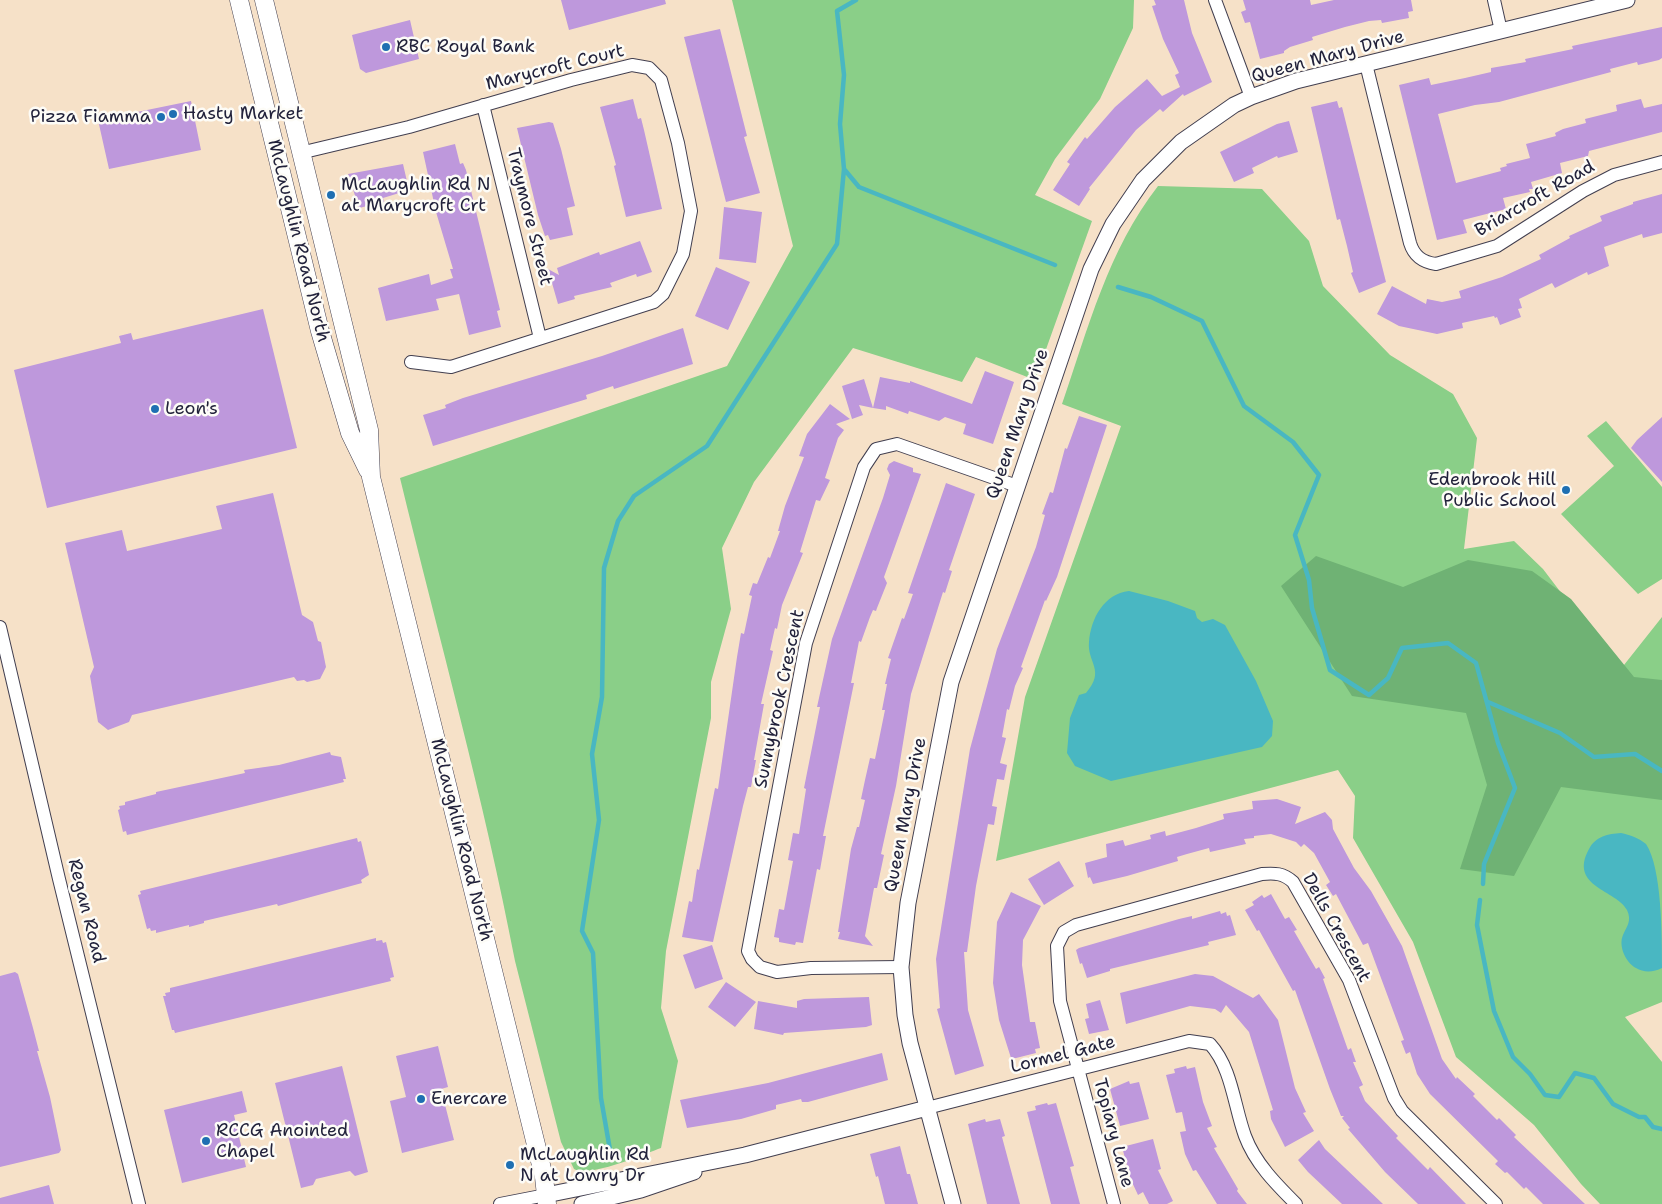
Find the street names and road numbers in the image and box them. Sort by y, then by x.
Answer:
street label: Queen Mary Drive [1249,26,1407,88]
street label: Marycroft Court [484,40,626,96]
street label: McLaughlin Road North [262,137,334,345]
street label: Traymore Street [501,146,557,288]
street label: Briarcroft Road [1471,156,1599,242]
street label: Queen Mary Drive [982,346,1054,502]
street label: Sunnybrook Crescent [750,608,810,790]
street label: McLaughlin Road North [425,736,497,944]
street label: Queen Mary Drive [880,736,932,894]
street label: Regan Road [63,857,109,965]
street label: Dells Crescent [1297,870,1375,986]
street label: Lormel Gate [1008,1032,1118,1078]
street label: Topiary Lane [1088,1076,1138,1190]

